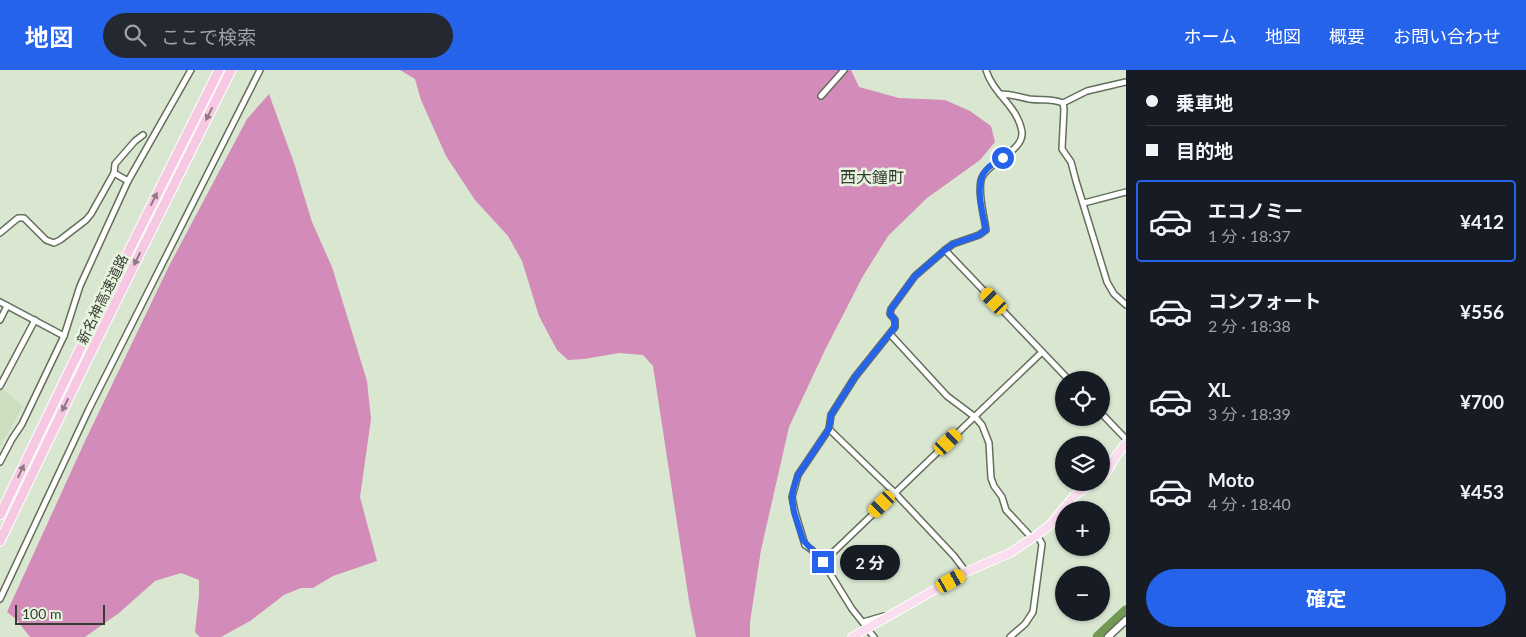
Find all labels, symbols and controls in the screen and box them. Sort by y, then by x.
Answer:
search box [103,13,453,58]
icon: search [121,21,149,49]
text: 地図 [25,22,73,51]
text: ここで検索 [161,25,256,48]
text: ホーム [1184,25,1237,47]
text: 地図 [1265,25,1301,47]
text: 概要 [1329,25,1365,47]
text: お問い合わせ [1393,25,1501,47]
text: 乗車地 [1176,91,1233,114]
one-way arrow [205,106,213,121]
text: 目的地 [1176,139,1233,162]
route start [992,147,1014,169]
district label: 西大鐘町 [840,167,904,186]
one-way arrow [150,192,158,206]
icon: car [1148,199,1193,244]
text: エコノミー [1208,199,1303,222]
text: ¥412 [1460,210,1504,233]
text: 1 分 · 18:37 [1208,226,1291,245]
street label: 新名神高速道路 [73,251,131,347]
one-way arrow [133,252,141,266]
car [978,285,1009,317]
icon: car [1148,289,1193,334]
text: コンフォート [1208,289,1321,312]
text: ¥556 [1460,300,1504,323]
text: 2 分 · 18:38 [1208,316,1291,335]
map controls [1055,371,1110,621]
button: locate [1055,371,1110,426]
text: XL [1208,378,1231,401]
icon: car [1148,379,1193,424]
text: ¥700 [1460,390,1504,413]
one-way arrow [61,398,69,412]
text: 3 分 · 18:39 [1208,404,1291,423]
car [931,426,964,458]
button: layers [1055,436,1110,491]
one-way arrow [17,464,25,478]
text: Moto [1208,468,1254,491]
icon: car [1148,469,1193,514]
text: ¥453 [1460,480,1504,503]
car [866,488,897,520]
text: 4 分 · 18:40 [1208,494,1291,513]
button: + [1055,501,1110,556]
callout: 2 分 [840,544,900,580]
route end [812,551,834,573]
text: 2 分 [855,553,885,572]
button: − [1055,566,1110,621]
car [934,567,967,595]
button: 確定 [1146,569,1506,627]
scale bar [15,602,105,625]
text: 100 m [22,605,61,622]

